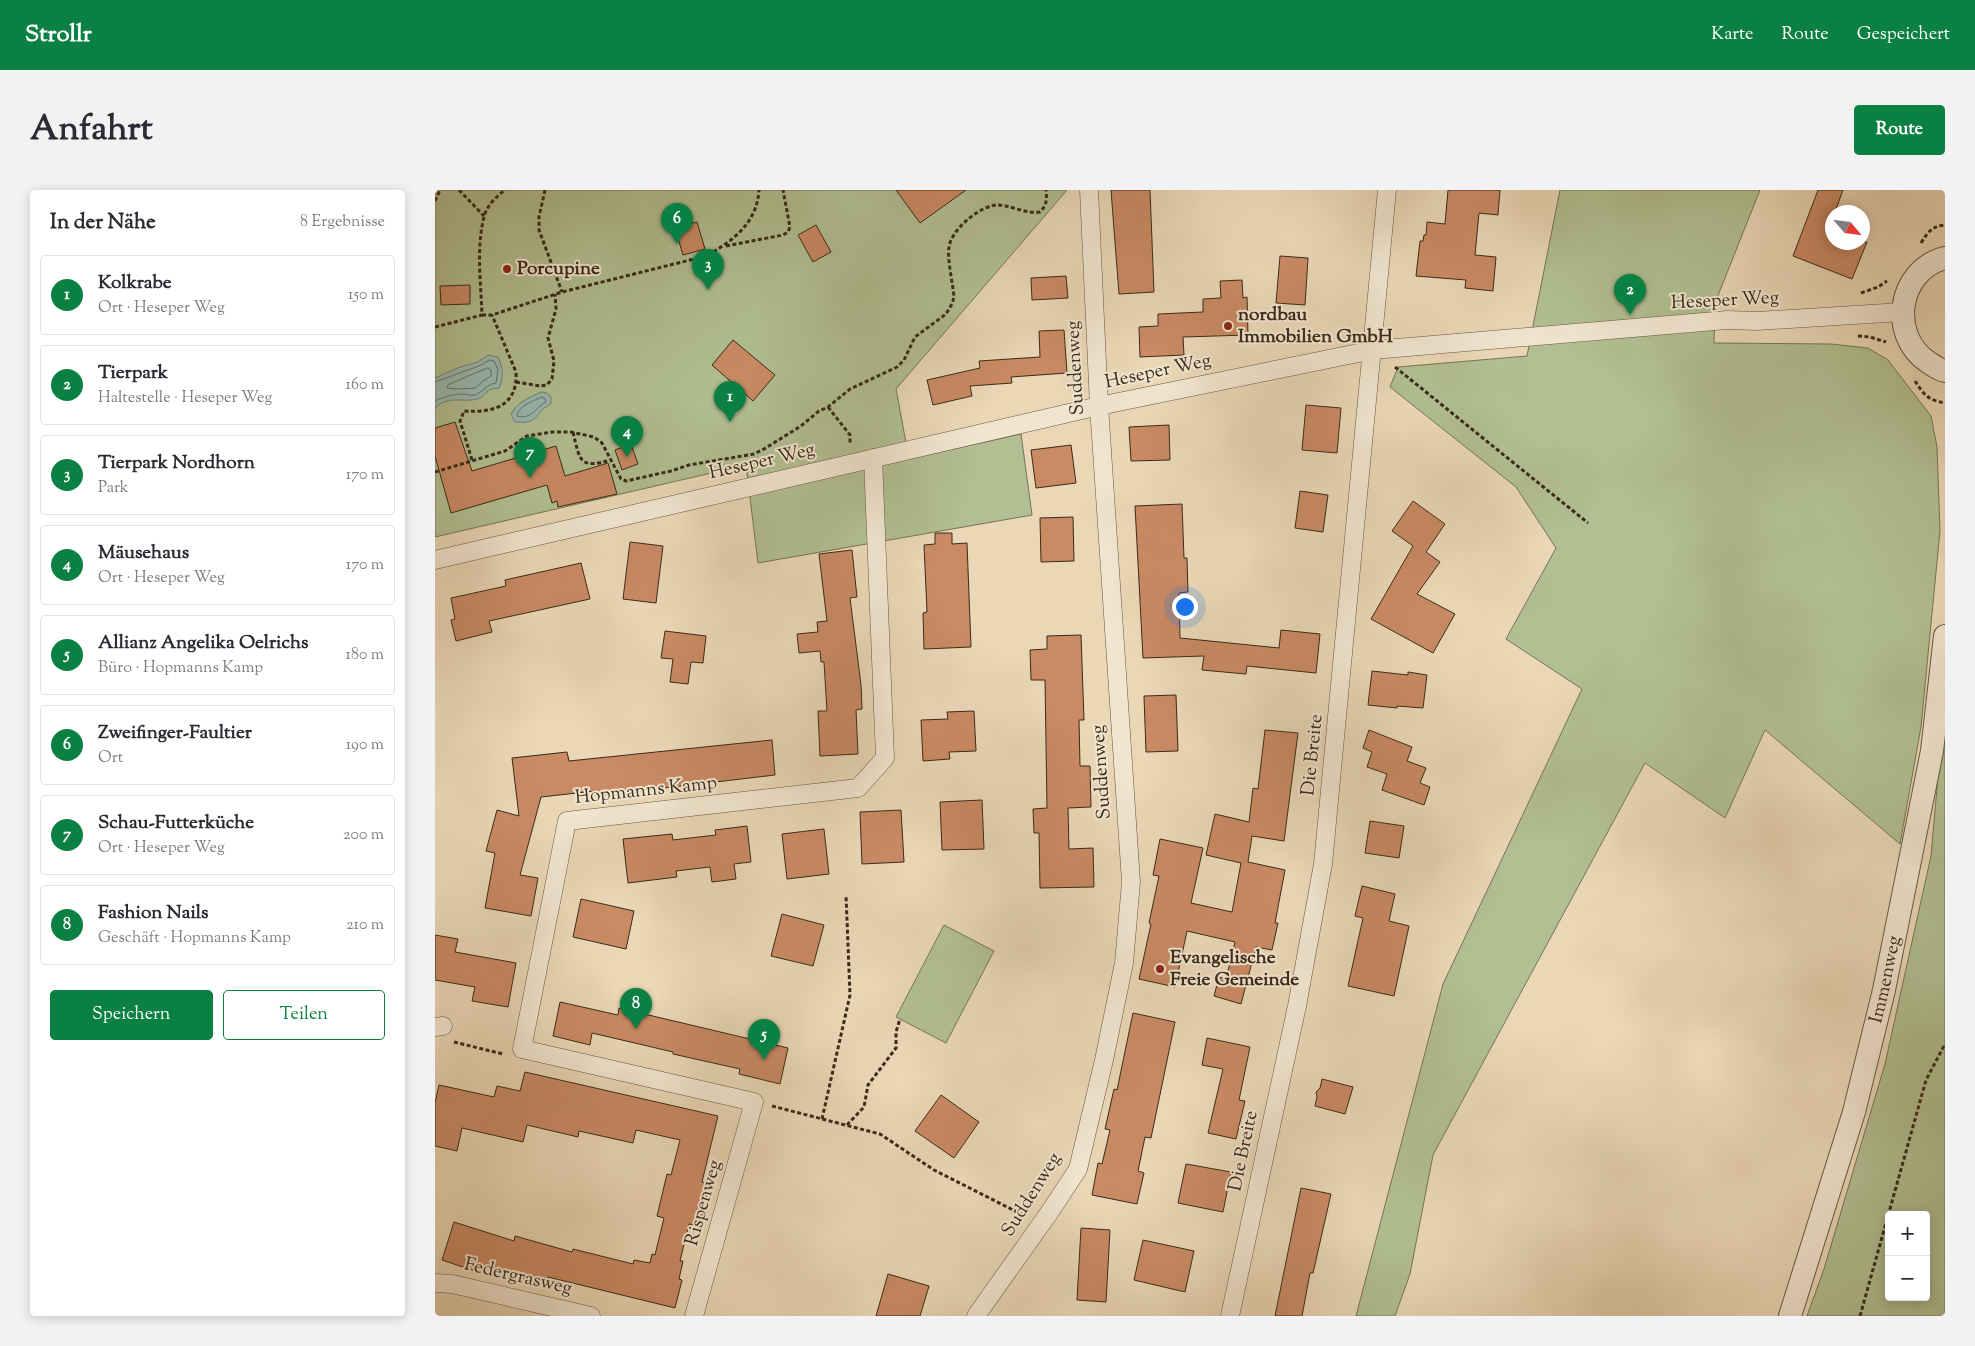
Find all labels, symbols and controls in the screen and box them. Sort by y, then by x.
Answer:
text: Strollr [25,18,92,52]
text: Karte [1711,22,1754,48]
text: Route [1782,22,1829,48]
text: Gespeichert [1857,22,1950,48]
text: Anfahrt [30,105,153,156]
button: Route [1854,105,1945,155]
pin: 6 [661,203,693,244]
north arrow [1825,205,1870,250]
text: In der Nähe [50,208,156,238]
text: 8 Ergebnisse [300,211,385,234]
pin: 3 [692,249,724,290]
place label: Porcupine [517,256,600,283]
marker: Porcupine [501,263,513,275]
text: Kolkrabe [98,270,172,297]
pin: 2 [1614,274,1646,315]
text: 1 [64,284,70,307]
text: 150 m [348,284,384,307]
street label: Heseper Weg [1670,285,1780,317]
text: Ort · Heseper Weg [98,297,225,320]
place label: nordbau Immobilien GmbH [1238,302,1394,351]
street label: Suddenweg [1060,320,1092,416]
marker: nordbau Immobilien GmbH [1222,320,1234,332]
street label: Heseper Weg [1102,348,1214,396]
text: Tierpark [98,360,168,387]
text: 2 [63,374,71,397]
text: 160 m [346,374,384,397]
pin: 1 [714,381,746,422]
text: Haltestelle · Heseper Weg [98,387,272,410]
pin: 4 [611,416,643,457]
pin: 7 [514,437,546,478]
street label: Heseper Weg [706,437,818,487]
text: Tierpark Nordhorn [98,450,255,477]
text: 3 [64,464,70,487]
text: 170 m [346,464,384,487]
text: Park [98,477,129,500]
text: Mäusehaus [98,540,189,567]
text: 4 [63,554,71,577]
text: 170 m [346,554,384,577]
text: Ort · Heseper Weg [98,567,225,590]
your location [1172,594,1198,620]
text: Allianz Angelika Oelrichs [98,630,309,657]
text: 5 [64,644,70,667]
text: 180 m [345,644,384,667]
text: Büro · Hopmanns Kamp [98,657,263,680]
street label: Die Breite [1295,713,1331,797]
text: Zweifinger-Faultier [98,720,252,747]
street label: Suddenweg [1085,724,1119,820]
text: 6 [63,734,71,757]
text: 190 m [346,734,384,757]
text: Ort [98,747,123,770]
street label: Hopmanns Kamp [574,770,718,812]
text: Schau-Futterküche [98,810,254,837]
text: 7 [63,824,71,847]
text: 200 m [343,824,384,847]
text: Ort · Heseper Weg [98,837,225,860]
text: Fashion Nails [98,900,209,927]
text: 8 [63,914,71,937]
text: 210 m [346,914,384,937]
text: Geschäft · Hopmanns Kamp [98,927,291,950]
street label: Immenweg [1863,933,1908,1026]
place label: Evangelische Freie Gemeinde [1170,945,1299,994]
marker: Evangelische Freie Gemeinde [1154,963,1166,975]
pin: 8 [620,988,652,1029]
button: Speichern [50,990,213,1040]
button: Teilen [223,990,385,1040]
pin: 5 [748,1019,780,1060]
street label: Die Breite [1222,1108,1266,1194]
street label: Suddenweg [995,1148,1069,1242]
street label: Rispenweg [679,1157,729,1249]
map controls [1885,1211,1930,1301]
button: + [1885,1211,1930,1256]
street label: Federgrasweg [461,1251,575,1303]
button: − [1885,1256,1930,1301]

